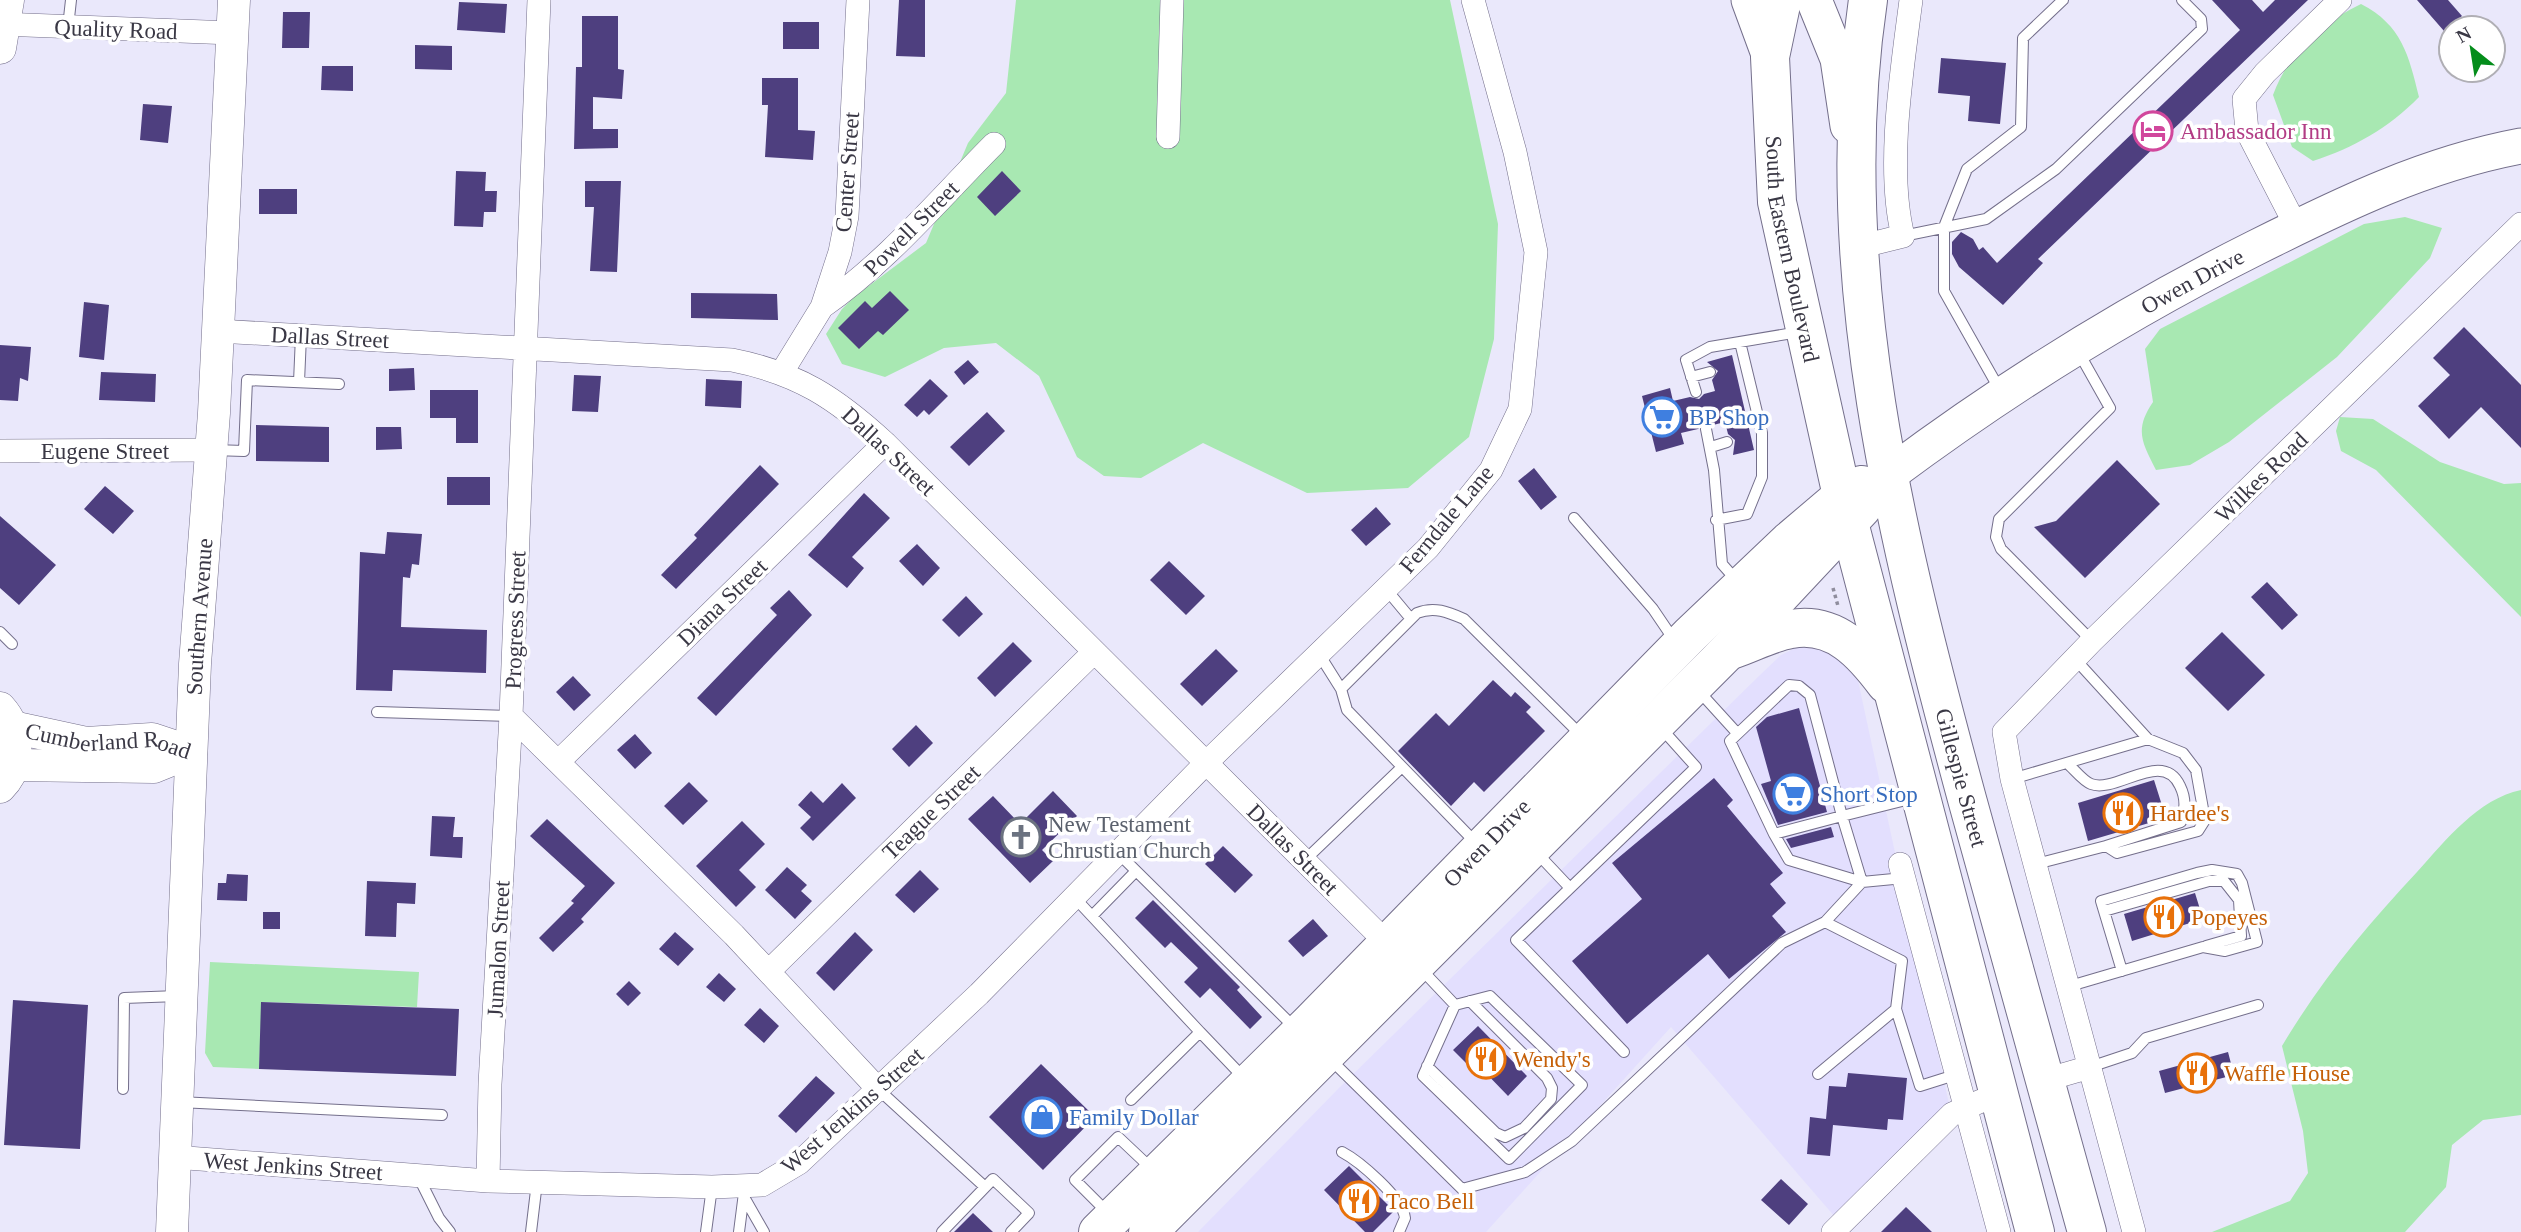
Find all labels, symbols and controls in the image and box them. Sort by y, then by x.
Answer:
north arrow [2437,14,2507,84]
street label: Quality Road [54,15,179,44]
text: N [2453,22,2475,47]
street label: Center Street [831,110,864,233]
hotel icon: Ambassador Inn [2132,110,2174,152]
place label: Ambassador Inn [2180,119,2332,144]
street label: South Eastern Boulevard [1761,135,1824,365]
street label: Powell Street [859,175,964,281]
street label: Owen Drive [2137,244,2248,319]
street label: Dallas Street [270,322,390,353]
supermarket icon: BP Shop [1641,396,1683,438]
street label: Dallas Street [837,402,941,501]
place label: BP Shop [1689,405,1769,430]
street label: Wilkes Road [2210,427,2313,528]
street label: Eugene Street [41,439,170,464]
street label: Ferndale Lane [1394,461,1498,578]
street label: Southern Avenue [182,537,217,696]
street label: Progress Street [501,550,530,690]
street label: Diana Street [673,553,773,651]
street label: Gillespie Street [1930,706,1992,850]
street label: Cumberland Road [23,718,194,764]
street label: Teague Street [878,759,986,865]
supermarket icon: Short Stop [1772,773,1814,815]
place label: Short Stop [1820,782,1918,807]
restaurant icon: Hardee's [2102,792,2144,834]
street label: Owen Drive [1438,794,1535,892]
street label: Dallas Street [1242,799,1344,900]
place label: Hardee's [2150,801,2230,826]
place label: New Testament Chrustian Church [1048,812,1211,863]
church icon: New Testament Chrustian Church [1000,816,1042,858]
street label: Jumalon Street [482,879,515,1018]
restaurant icon: Popeyes [2143,896,2185,938]
place label: Popeyes [2191,905,2268,930]
restaurant icon: Wendy's [1465,1038,1507,1080]
street label: West Jenkins Street [776,1042,929,1179]
place label: Wendy's [1513,1047,1591,1072]
restaurant icon: Waffle House [2176,1052,2218,1094]
place label: Waffle House [2224,1061,2350,1086]
shop icon: Family Dollar [1021,1096,1063,1138]
place label: Family Dollar [1069,1105,1199,1130]
street label: West Jenkins Street [203,1148,384,1185]
restaurant icon: Taco Bell [1338,1180,1380,1222]
place label: Taco Bell [1386,1189,1474,1214]

